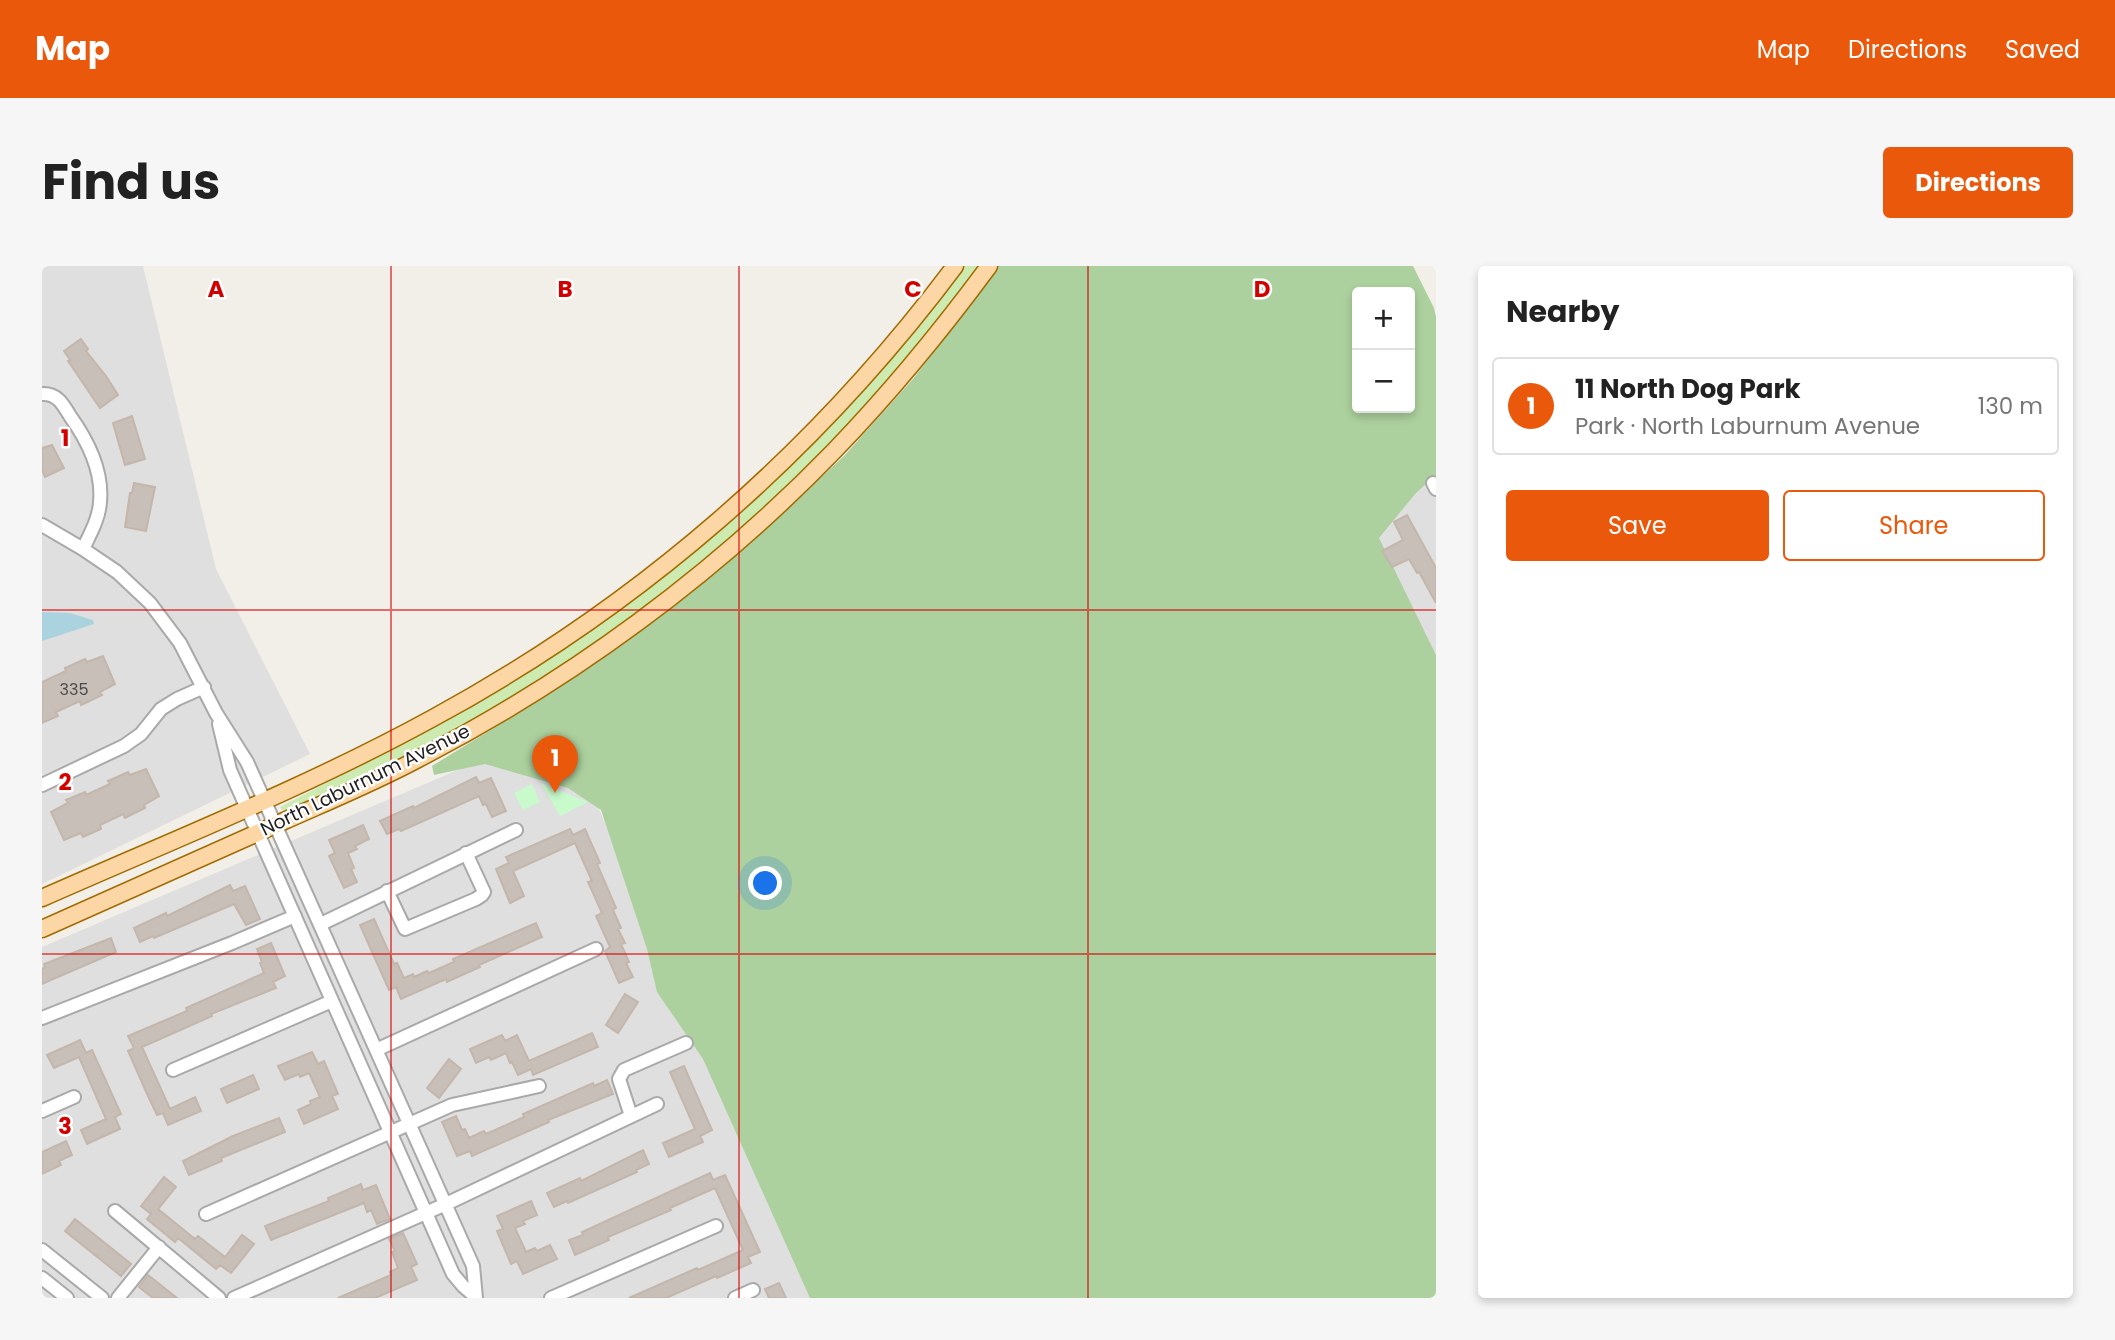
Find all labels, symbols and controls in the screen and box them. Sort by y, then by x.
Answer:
text: Map [35,25,110,72]
text: Map [1757,33,1810,66]
text: Directions [1848,33,1967,66]
text: Saved [2005,33,2080,66]
button: Directions [1883,147,2073,218]
text: Find us [42,148,220,216]
text: A [208,273,225,305]
text: B [557,273,573,305]
text: C [904,273,922,305]
text: D [1254,273,1270,305]
map controls [1352,287,1415,413]
button: + [1352,287,1415,350]
text: Nearby [1506,290,1620,333]
button: − [1352,350,1415,413]
text: 11 North Dog Park [1575,371,1801,407]
text: 1 [1527,390,1535,422]
text: 130 m [1978,390,2043,422]
text: Park · North Laburnum Avenue [1575,410,1920,442]
text: 1 [61,422,69,454]
button: Save [1506,490,1769,561]
button: Share [1783,490,2045,561]
house number: 335 [60,678,88,701]
street label: North Laburnum Avenue [256,717,474,843]
pin: 1 [532,735,578,793]
text: 2 [58,766,72,798]
your location [748,866,782,900]
text: 3 [58,1110,72,1142]

